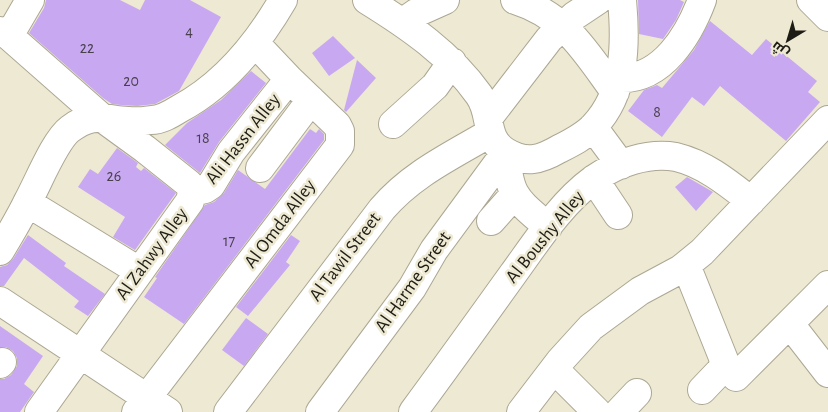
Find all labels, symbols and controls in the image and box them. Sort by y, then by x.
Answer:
north arrow [763,15,813,65]
house number: 4 [185,23,193,39]
text: ش [768,38,793,62]
house number: 22 [80,40,94,56]
house number: 20 [123,73,139,89]
street label: Ali Hassn Alley [202,90,284,188]
house number: 8 [653,104,661,120]
house number: 18 [196,130,210,146]
house number: 26 [107,168,121,184]
street label: Al Omda Alley [241,176,319,272]
street label: Al Boushy Alley [502,187,588,287]
street label: Al Zahwy Alley [112,205,192,303]
street label: Al Tawil Street [306,209,384,305]
street label: Al Harme Street [371,228,455,336]
house number: 17 [223,233,235,249]

